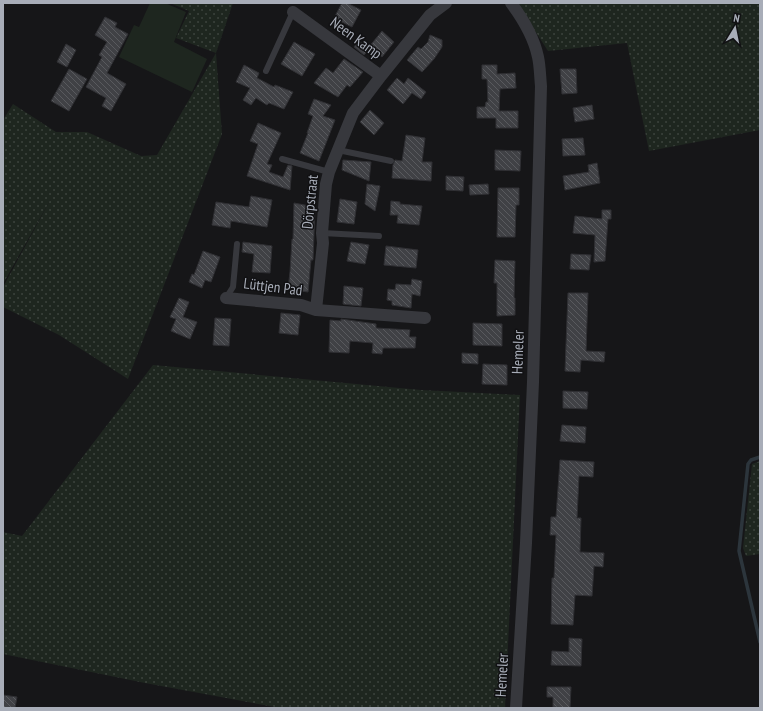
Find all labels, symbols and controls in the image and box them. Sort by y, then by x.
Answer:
north arrow [715,8,755,48]
text: N [733,11,741,26]
street label: Neen Kamp [327,12,386,63]
street label: Dörpstraat [297,174,322,230]
street label: Lüttjen Pad [243,273,304,300]
street label: Hemeler [507,329,528,374]
street label: Hemeler [491,652,512,697]

